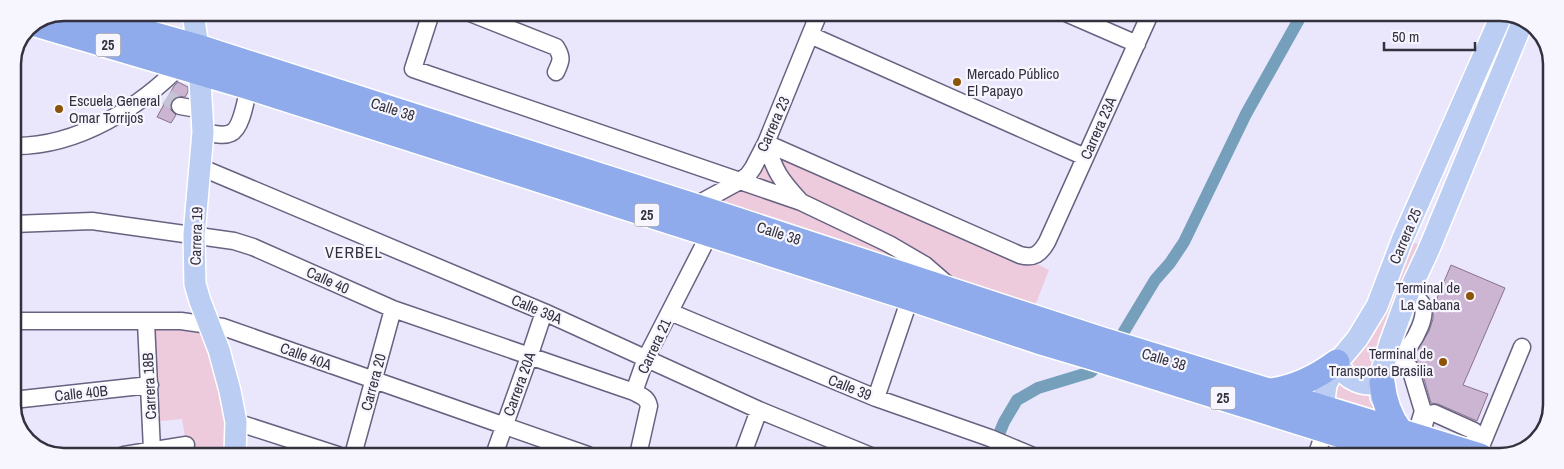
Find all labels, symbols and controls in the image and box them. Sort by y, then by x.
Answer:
scale bar [1384,20,1475,52]
text: 50 m [1392,26,1419,47]
road number: 25 [96,34,120,56]
place label: Mercado Público El Papayo [967,63,1059,101]
marker: Mercado Público El Papayo [951,76,963,88]
place label: Escuela General Omar Torrijos [69,90,160,128]
street label: Calle 38 [368,92,418,126]
street label: Carrera 23A [1075,92,1122,163]
street label: Carrera 23 [751,93,795,155]
marker: Escuela General Omar Torrijos [53,103,65,115]
road number: 25 [634,204,660,226]
street label: Carrera 25 [1384,205,1426,267]
street label: Carrera 19 [184,206,208,266]
street label: Calle 38 [754,216,804,250]
district label: VERBEL [325,241,383,263]
street label: Calle 40 [303,261,353,299]
place label: Terminal de La Sabana [1396,277,1460,315]
street label: Calle 39A [508,289,566,329]
marker: Terminal de La Sabana [1464,290,1476,302]
street label: Carrera 21 [632,315,676,377]
street label: Calle 40A [277,337,335,375]
street label: Calle 38 [1139,342,1189,376]
place label: Terminal de Transporte Brasilia [1329,343,1433,381]
street label: Carrera 20A [498,348,541,419]
street label: Carrera 20 [355,351,391,413]
street label: Carrera 18B [137,352,161,420]
marker: Terminal de Transporte Brasilia [1437,356,1449,368]
street label: Calle 39 [825,369,875,405]
street label: Calle 40B [53,380,109,406]
road number: 25 [1210,386,1236,409]

